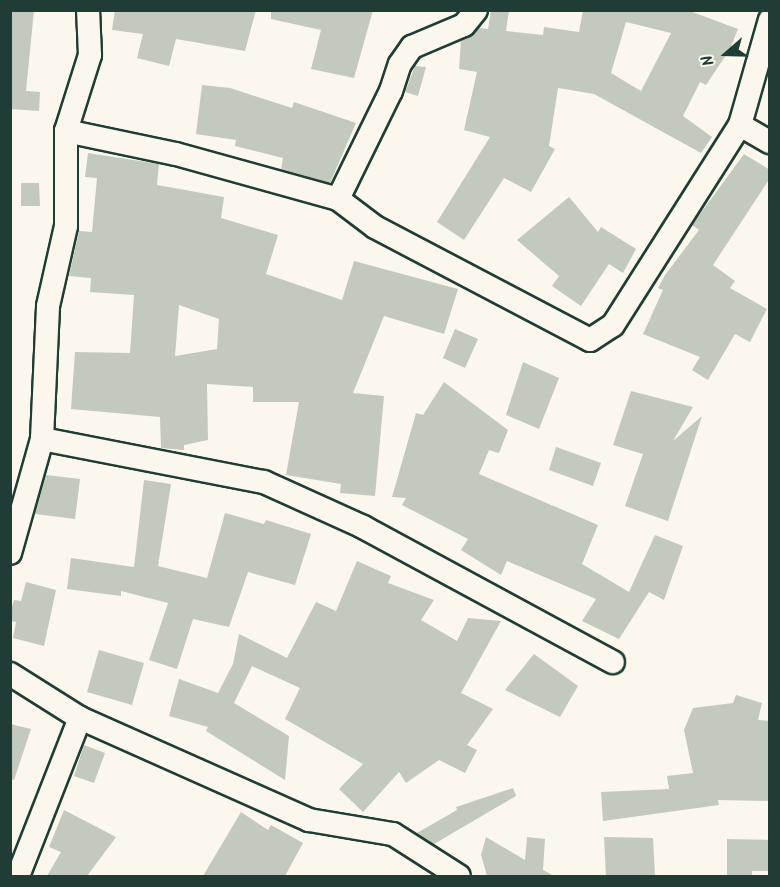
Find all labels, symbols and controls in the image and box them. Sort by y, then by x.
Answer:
north arrow [696,24,756,84]
text: N [695,51,722,69]

